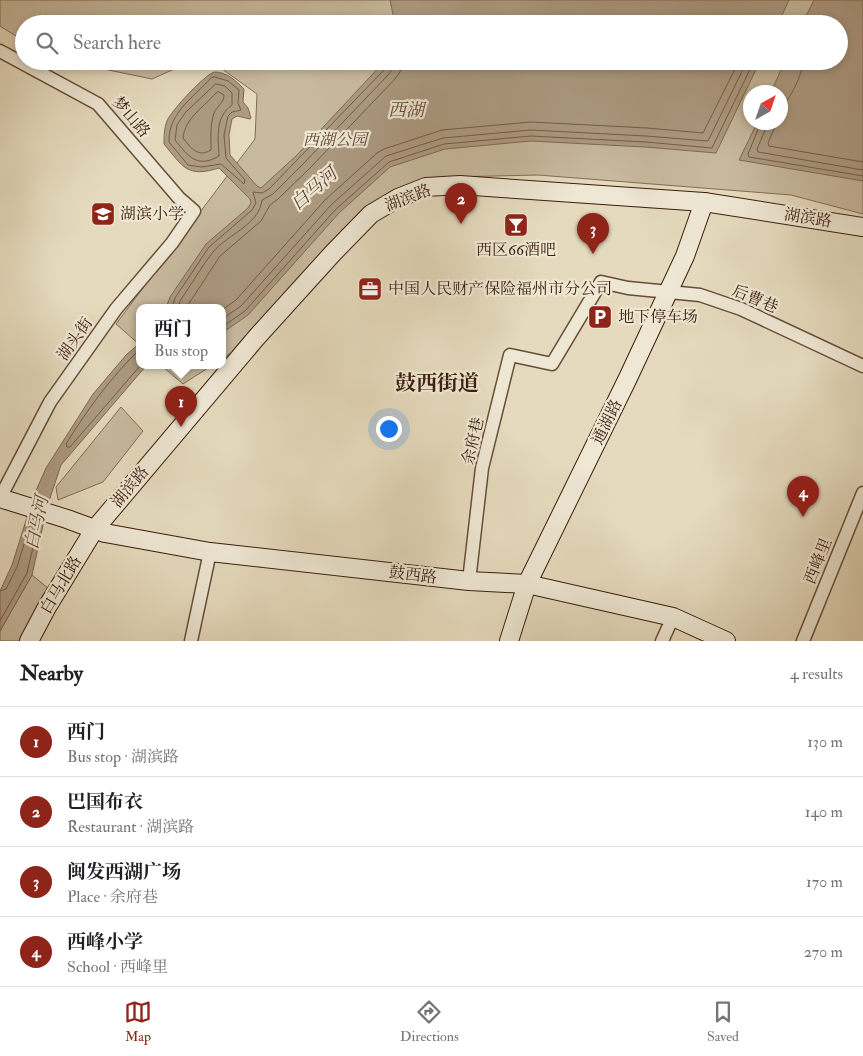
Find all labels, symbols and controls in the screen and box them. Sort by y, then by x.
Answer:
search box [15,15,848,70]
icon: search [33,29,61,57]
text: Search here [73,31,161,55]
north arrow [743,85,788,130]
street label: 梦山路 [108,92,154,142]
water label: 西湖 [388,99,427,122]
park label: 西湖公园 [303,130,370,150]
water label: 白马河 [286,161,344,215]
street label: 湖滨路 [382,180,434,216]
pin: 2 [445,183,477,224]
school or university icon: 湖滨小学 [90,201,116,227]
place label: 湖滨小学 [120,204,184,224]
street label: 湖滨路 [783,204,833,232]
bar icon: 西区66酒吧 [503,212,529,238]
pin: 3 [577,213,609,254]
place label: 西区66酒吧 [476,240,556,260]
office icon: 中国人民财产保险福州市分公司 [357,276,383,302]
place label: 中国人民财产保险福州市分公司 [388,279,612,299]
street label: 后曹巷 [729,280,781,318]
popup [136,304,226,369]
parking icon: 地下停车场 [587,304,613,330]
place label: 地下停车场 [618,307,698,327]
street label: 湖头街 [53,314,97,364]
text: 西门 [154,317,192,341]
text: Bus stop [154,341,208,361]
district label: 鼓西街道 [395,370,479,397]
pin: 1 [165,386,197,427]
street label: 通湖路 [587,396,627,448]
street label: 余府巷 [458,415,488,467]
your location [376,416,402,442]
street label: 湖滨路 [107,462,153,512]
pin: 4 [787,476,819,517]
water label: 白马河 [20,491,54,552]
street label: 西峰里 [800,535,836,587]
street label: 白马北路 [36,552,86,618]
street label: 鼓西路 [388,562,438,588]
text: Nearby [20,660,83,687]
text: 4 results [790,664,843,684]
text: 西门 [67,720,105,744]
text: 1 [33,732,39,752]
text: 130 m [807,732,843,752]
text: Bus stop · 湖滨路 [67,747,179,767]
text: 巴国布衣 [67,790,143,814]
text: 2 [32,802,40,822]
text: 140 m [805,802,843,822]
text: Restaurant · 湖滨路 [67,817,194,837]
text: 闽发西湖广场 [67,860,181,884]
text: 3 [33,872,39,892]
text: 170 m [806,872,843,892]
text: Place · 余府巷 [67,887,158,907]
text: 西峰小学 [67,930,143,954]
text: 4 [32,942,40,962]
text: 270 m [804,942,843,962]
text: School · 西峰里 [67,957,168,977]
tab: Map [124,998,152,1045]
tab: Directions [400,998,459,1045]
tab: Saved [707,998,739,1045]

